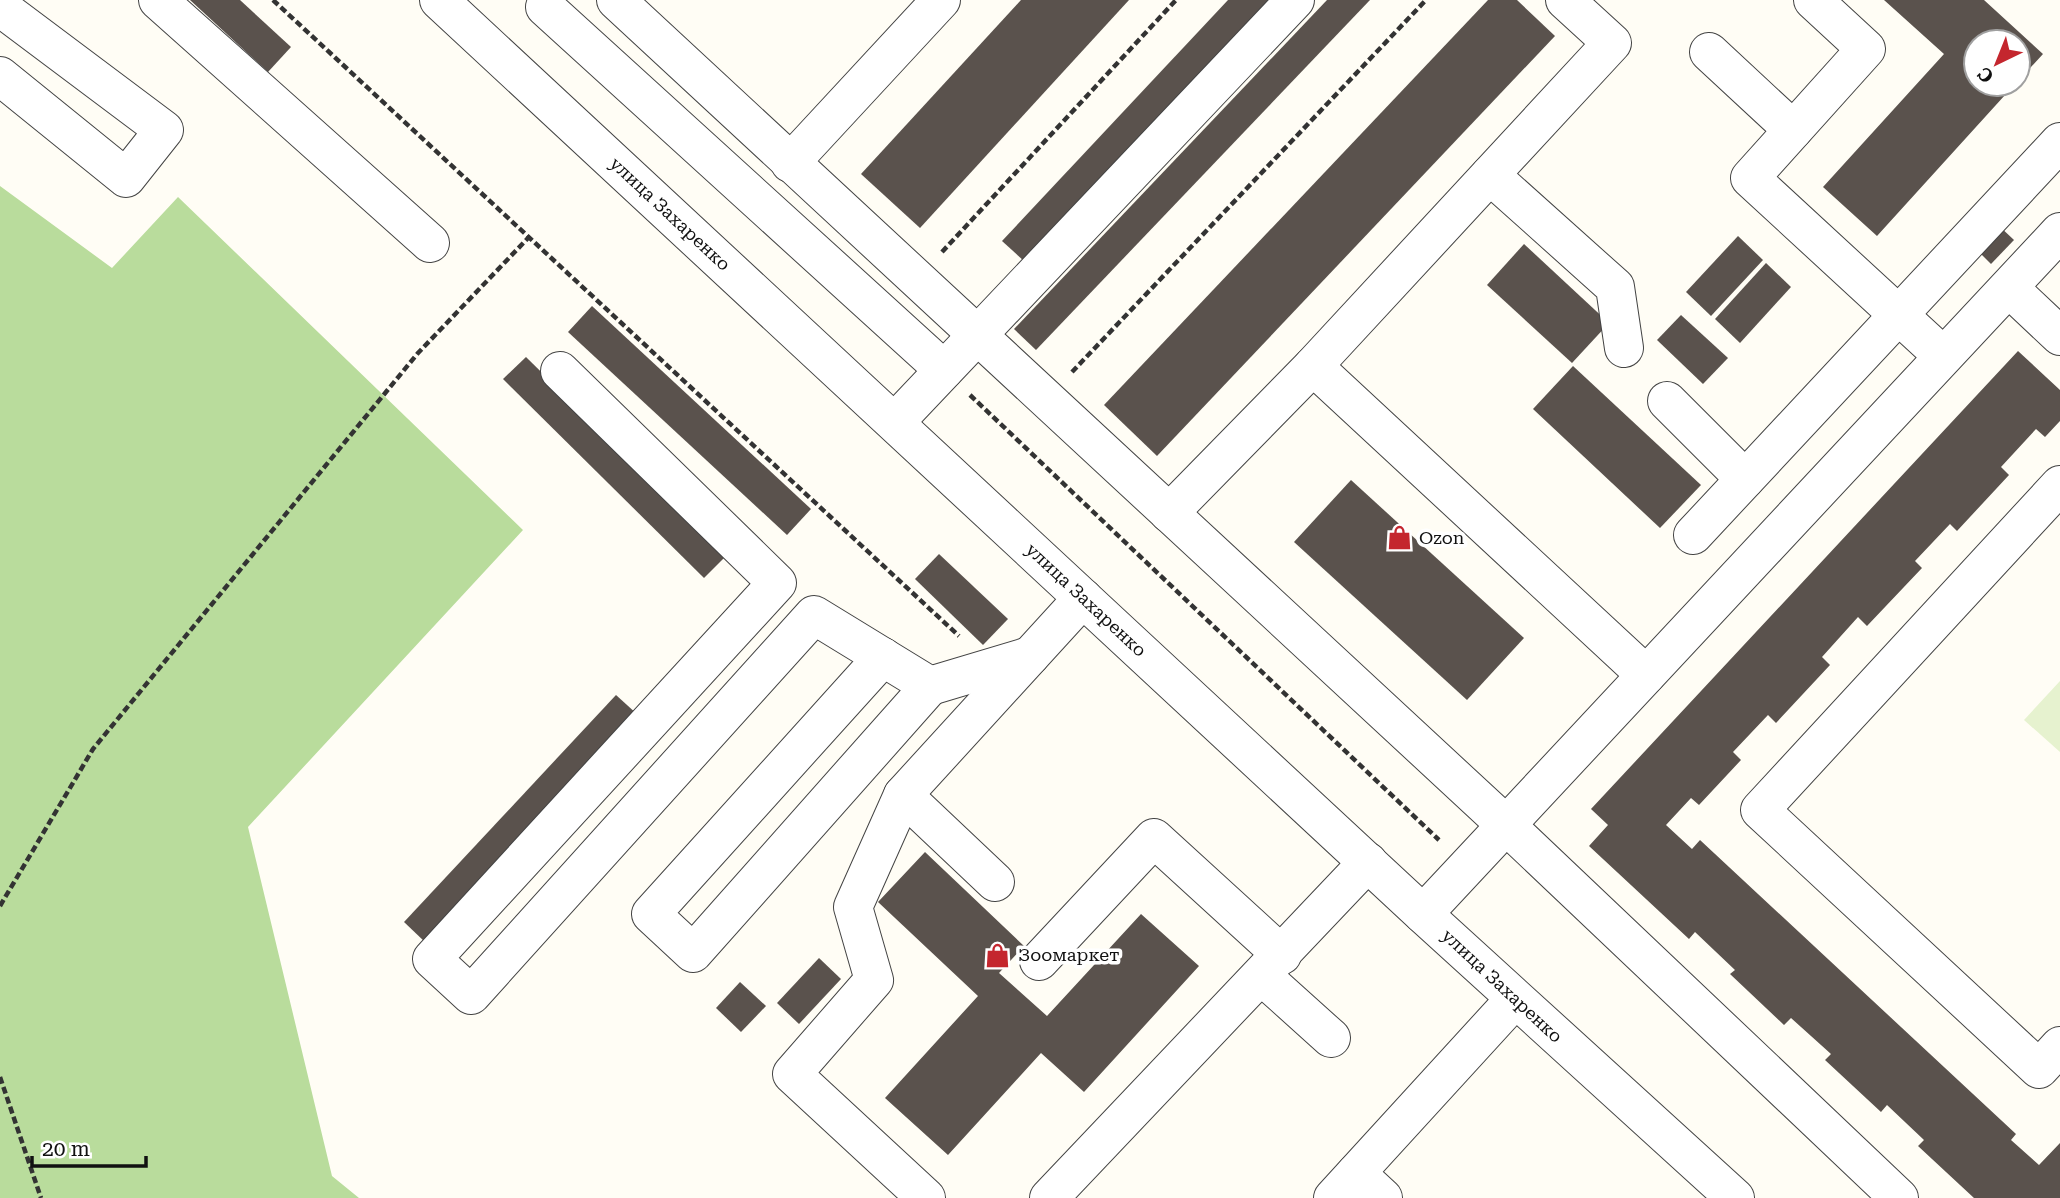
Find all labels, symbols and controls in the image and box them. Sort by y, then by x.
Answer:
north arrow [1962,28,2032,98]
text: С [1973,62,1998,88]
street label: улица Захаренко [606,152,735,275]
shop icon: Ozon [1385,524,1413,552]
place label: Ozon [1419,527,1465,548]
street label: улица Захаренко [1022,538,1151,661]
street label: улица Захаренко [1438,924,1567,1047]
shop icon: Зоомаркет [984,941,1012,969]
place label: Зоомаркет [1018,944,1119,965]
scale bar [32,1124,145,1168]
text: 20 m [42,1137,90,1161]

